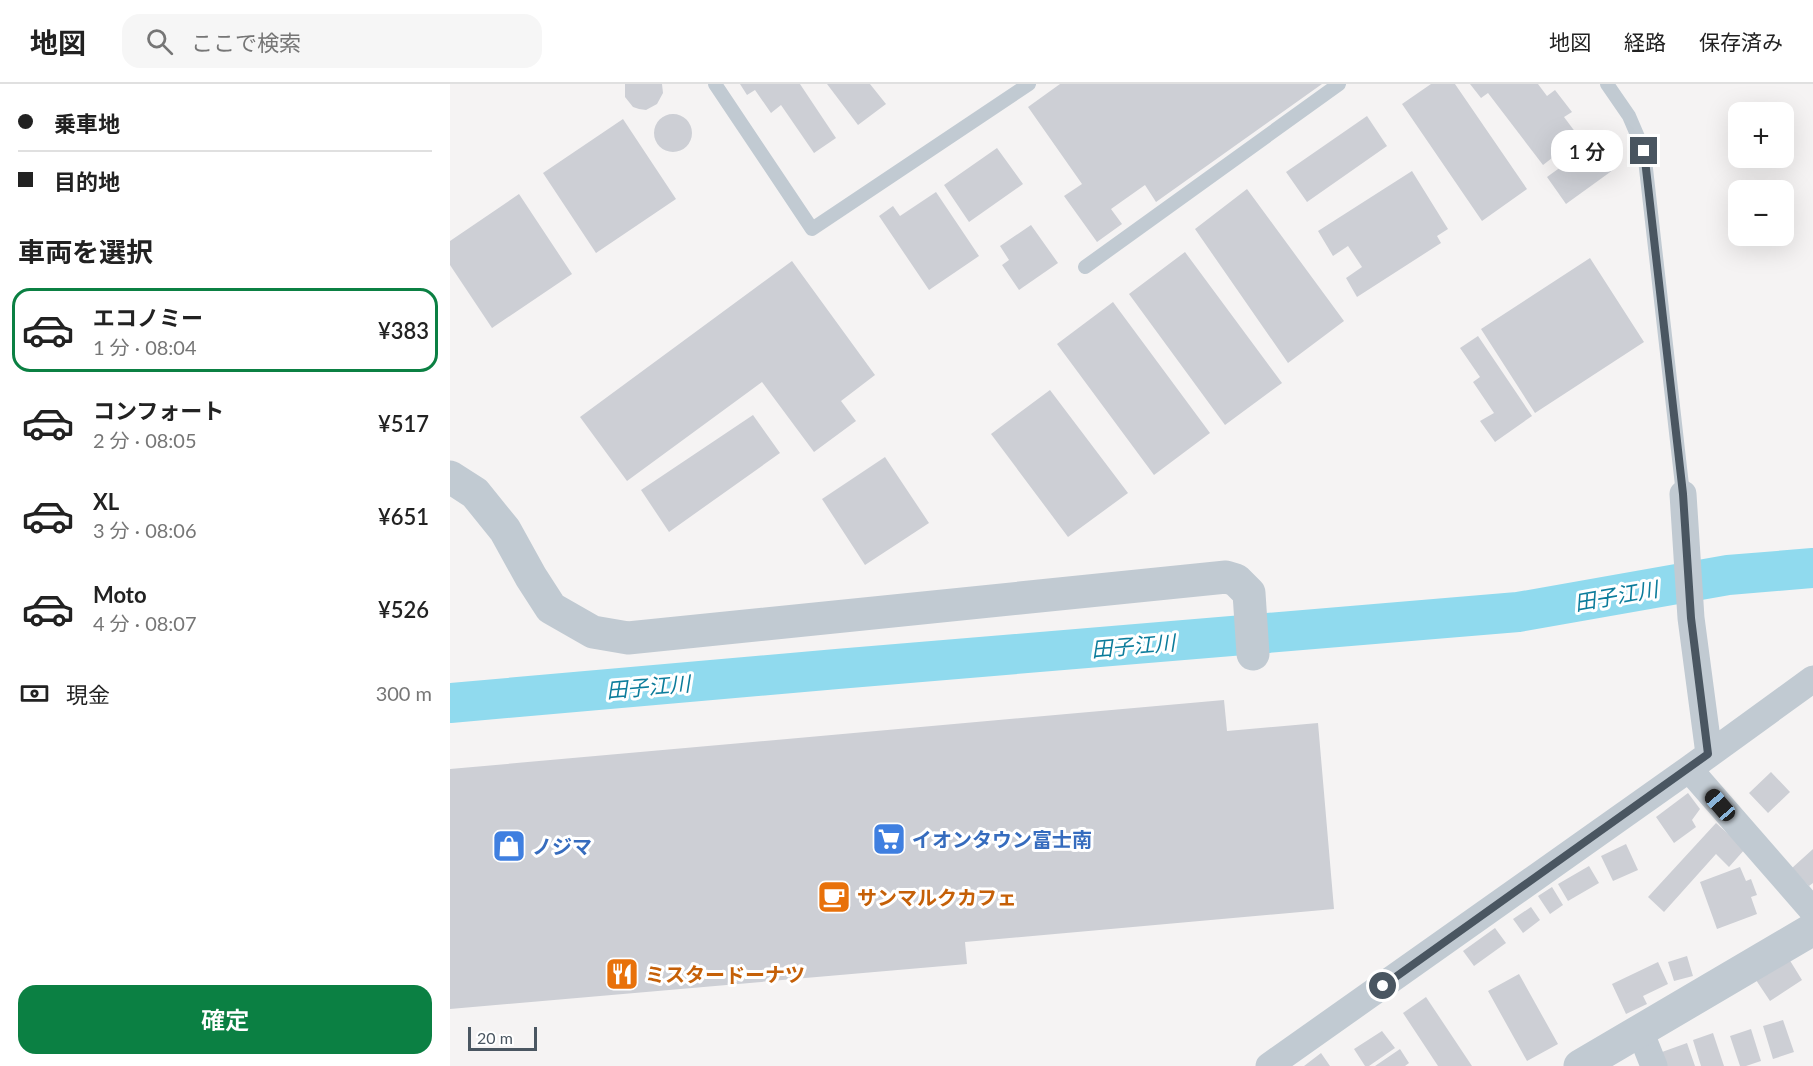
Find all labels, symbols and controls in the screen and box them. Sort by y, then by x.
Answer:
search box [122,14,542,68]
text: 地図 [30,25,86,59]
icon: search [143,25,176,58]
text: ここで検索 [191,29,301,56]
text: 地図 [1549,29,1591,54]
text: 経路 [1624,29,1666,54]
text: 保存済み [1699,29,1783,54]
map controls [1728,102,1794,246]
button: + [1728,102,1794,168]
text: 乗車地 [54,110,120,137]
callout: 1 分 [1551,130,1623,172]
route end [1630,137,1657,164]
text: 1 分 [1569,139,1605,163]
text: 目的地 [54,168,120,195]
button: − [1728,180,1794,246]
text: 車両を選択 [18,235,153,268]
icon: car [21,303,75,357]
text: エコノミー [93,304,203,331]
text: ¥383 [378,317,429,344]
text: 1 分 · 08:04 [93,335,197,359]
icon: car [21,396,75,450]
text: コンフォート [93,397,224,424]
text: ¥517 [378,410,429,437]
text: 2 分 · 08:05 [93,428,197,452]
text: XL [93,488,119,515]
icon: car [21,489,75,543]
text: ¥651 [378,503,429,530]
text: 3 分 · 08:06 [93,518,197,542]
water label: 田子江川 [1572,575,1662,615]
text: Moto [93,581,147,608]
icon: car [21,582,75,636]
text: ¥526 [378,596,429,623]
text: 4 分 · 08:07 [93,611,197,635]
water label: 田子江川 [1090,629,1178,661]
water label: 田子江川 [605,670,693,702]
icon: cash [18,677,51,710]
text: 現金 [66,681,110,708]
text: 300 m [376,681,432,705]
car [1701,786,1739,824]
supermarket icon: イオンタウン富士南 [871,821,907,857]
place label: イオンタウン富士南 [912,827,1092,851]
shop icon: ノジマ [491,828,527,864]
place label: ノジマ [532,834,592,858]
cafe icon: サンマルクカフェ [816,879,852,915]
place label: サンマルクカフェ [857,885,1017,909]
restaurant icon: ミスタードーナツ [604,956,640,992]
place label: ミスタードーナツ [645,962,805,986]
route start [1369,972,1396,999]
button: 確定 [18,985,432,1054]
scale bar [468,1024,537,1052]
text: 20 m [477,1028,513,1047]

